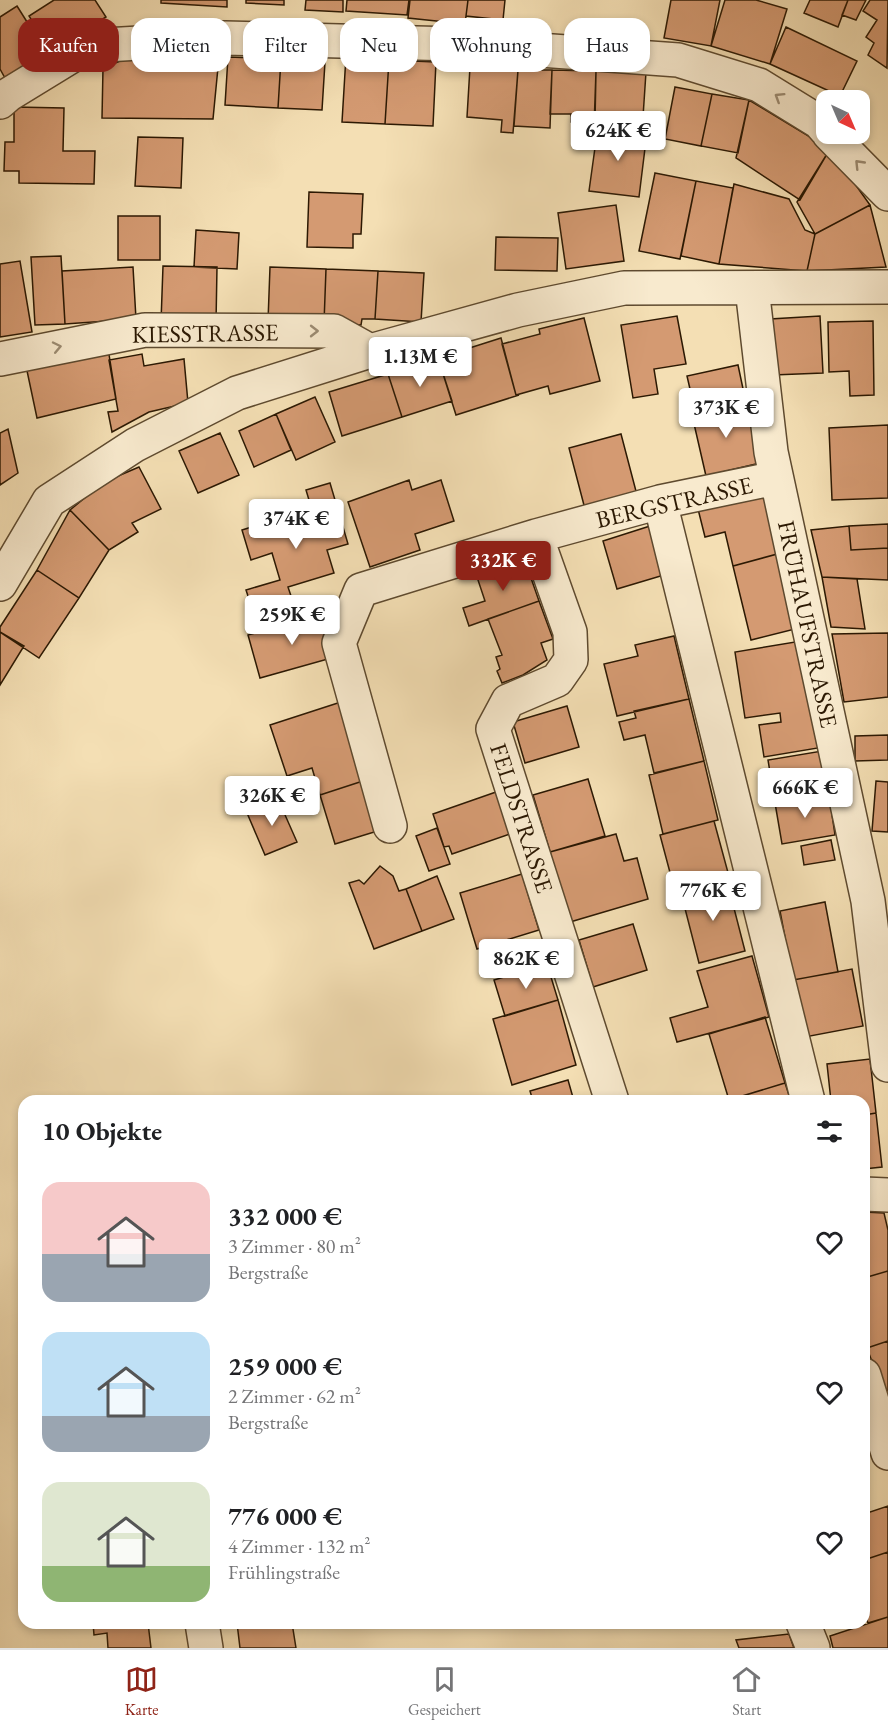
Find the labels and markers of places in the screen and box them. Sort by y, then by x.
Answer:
pin: 624K € [569,111,667,162]
pin: 1.13M € [365,337,475,388]
pin: 373K € [677,388,775,439]
pin: 374K € [247,499,345,550]
pin: 332K € [454,541,552,592]
pin: 259K € [243,595,341,646]
pin: 666K € [756,768,854,819]
pin: 326K € [223,776,321,827]
pin: 776K € [664,871,762,922]
pin: 862K € [477,939,575,990]

